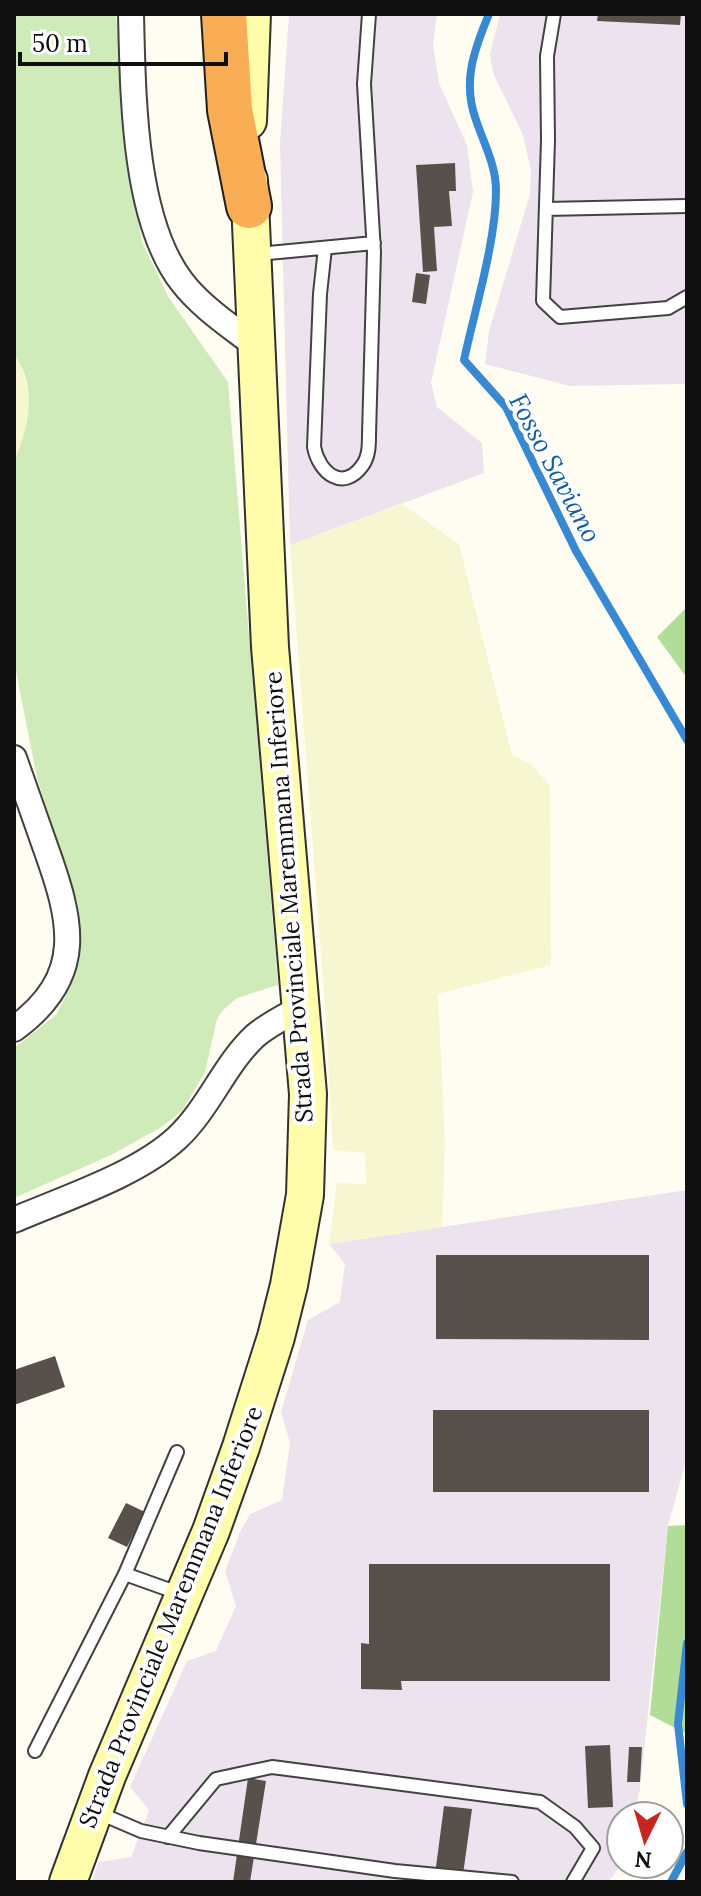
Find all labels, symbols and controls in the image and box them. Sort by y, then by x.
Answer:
scale bar [20,16,226,66]
text: 50 m [32,28,88,59]
water label: Fosso Saviano [502,387,609,548]
street label: Strada Provinciale Maremmana Inferiore [257,670,320,1124]
street label: Strada Provinciale Maremmana Inferiore [71,1401,270,1832]
north arrow [605,1800,685,1880]
text: N [634,1845,653,1875]

